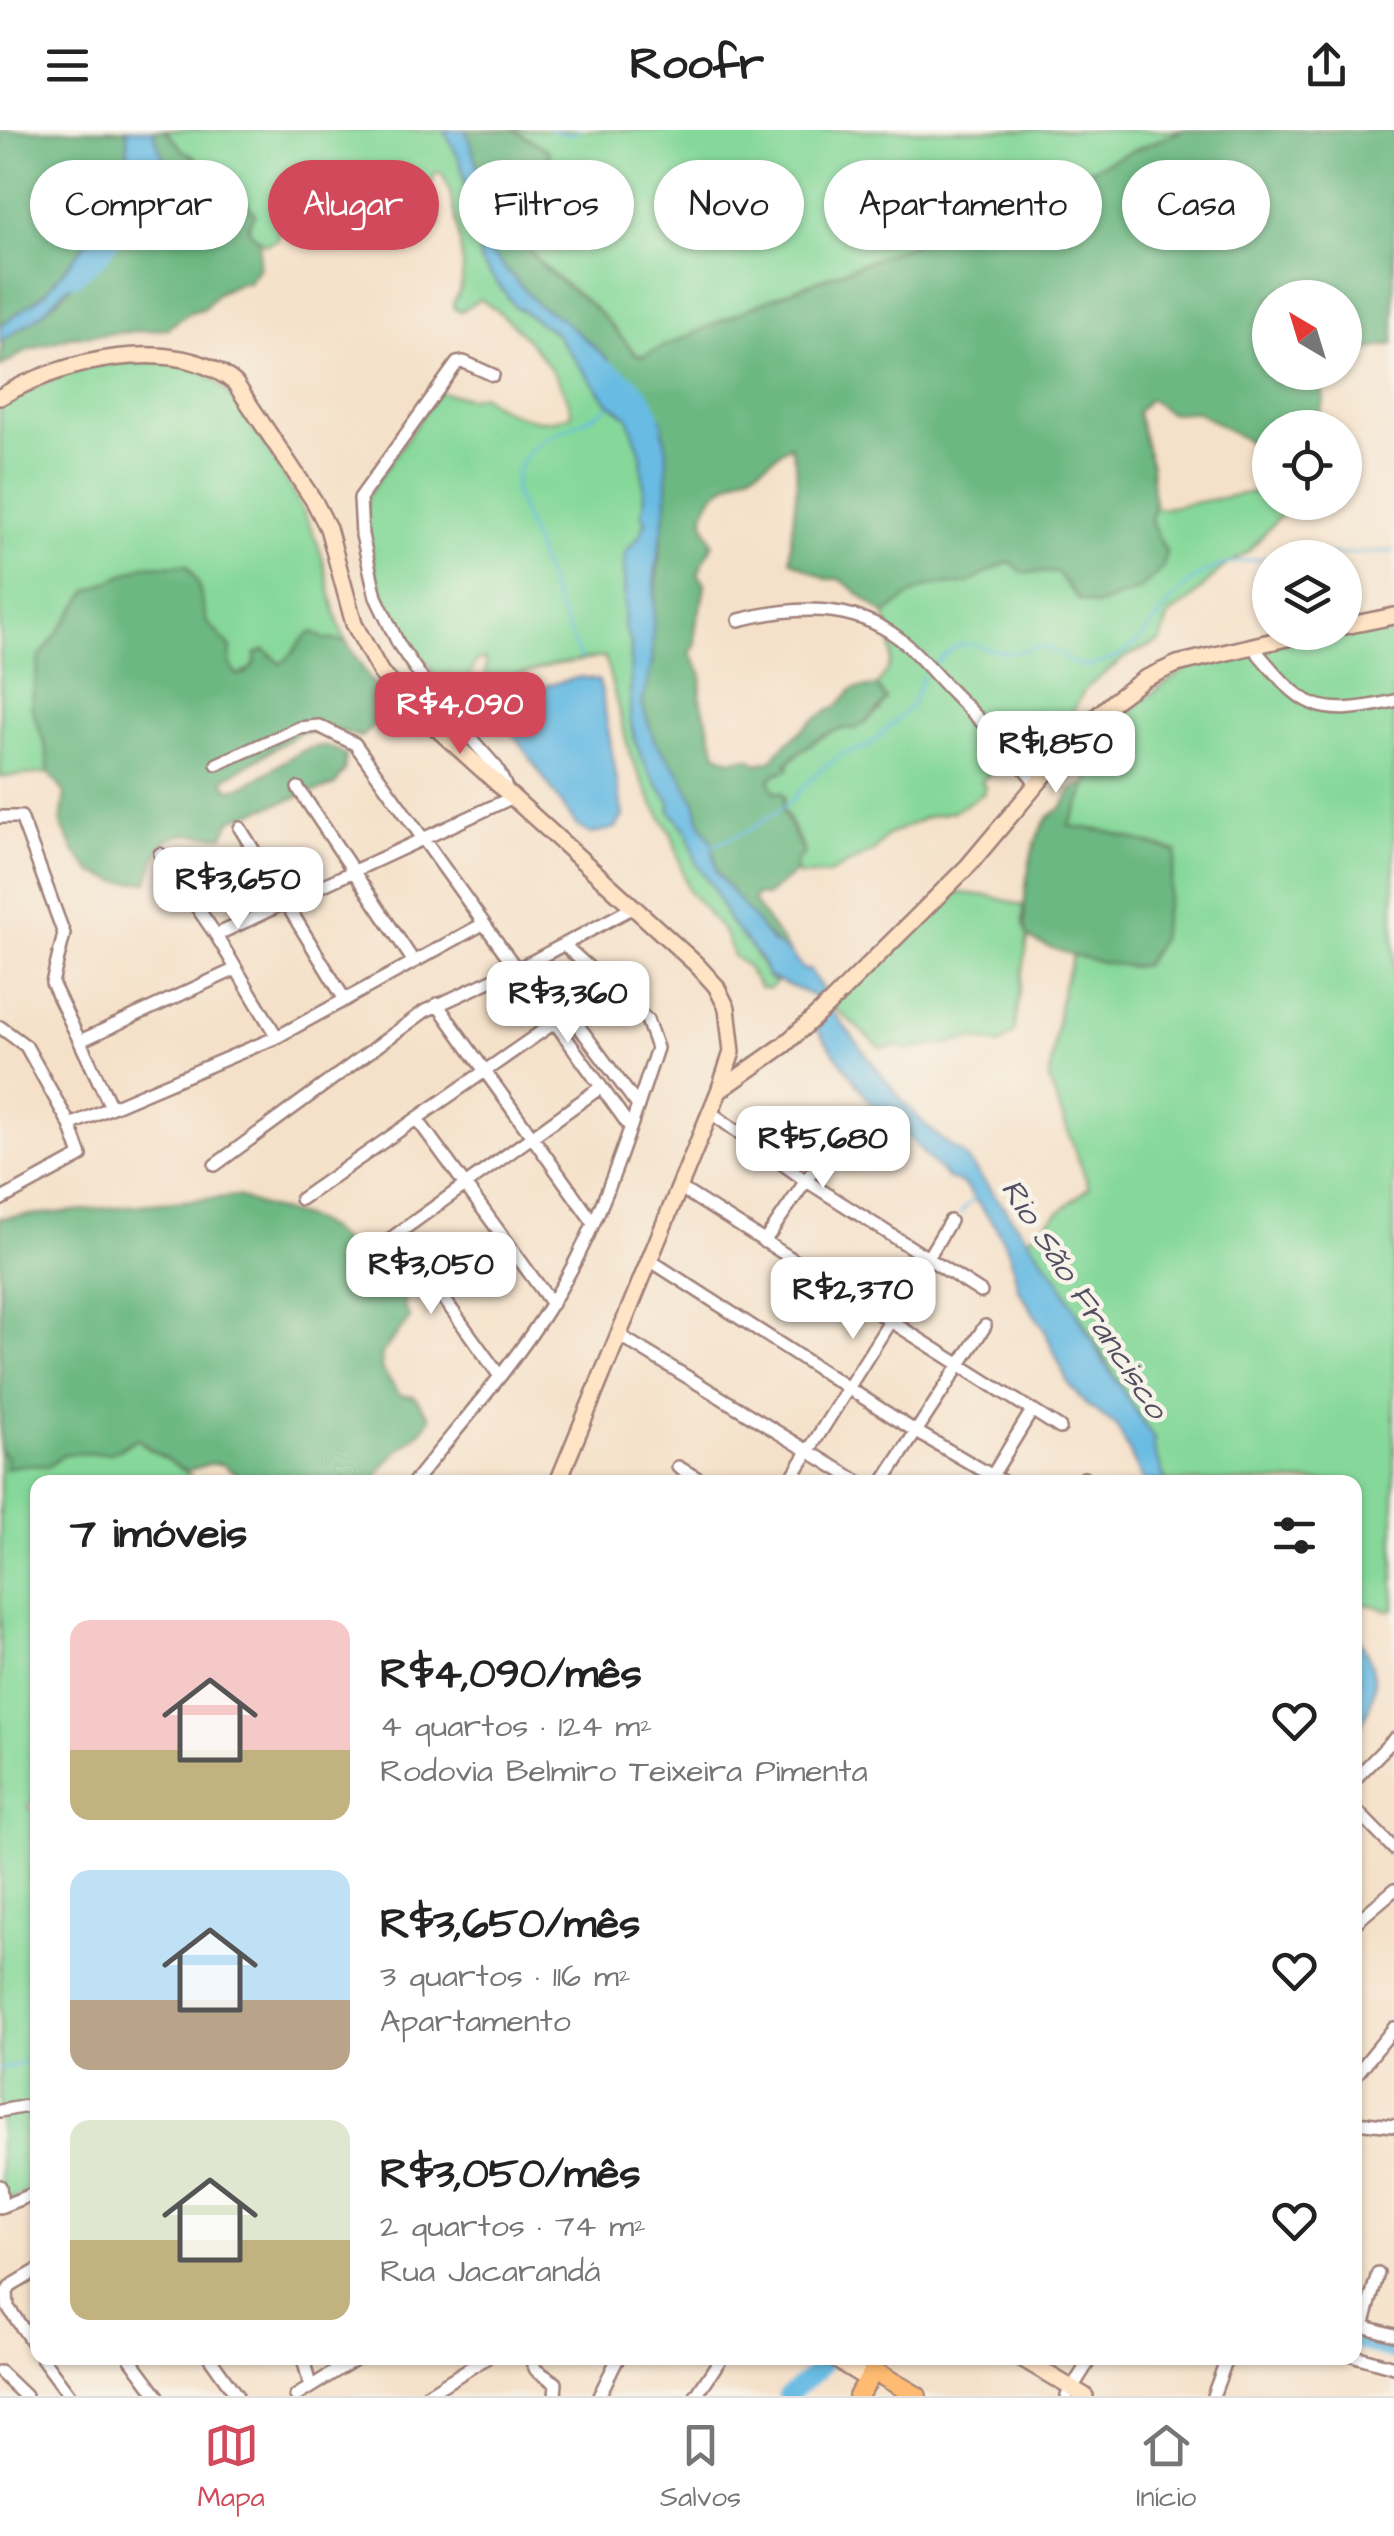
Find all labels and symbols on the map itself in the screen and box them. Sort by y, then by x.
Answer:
north arrow [1252,280,1362,390]
pin: R$4,090 [368,672,552,757]
pin: R$1,850 [964,711,1148,796]
pin: R$3,650 [146,847,330,932]
pin: R$3,360 [476,961,660,1046]
pin: R$5,680 [731,1106,915,1191]
water label: Rio São Francisco [990,1170,1180,1429]
pin: R$3,050 [339,1232,523,1317]
pin: R$2,370 [761,1257,945,1342]

